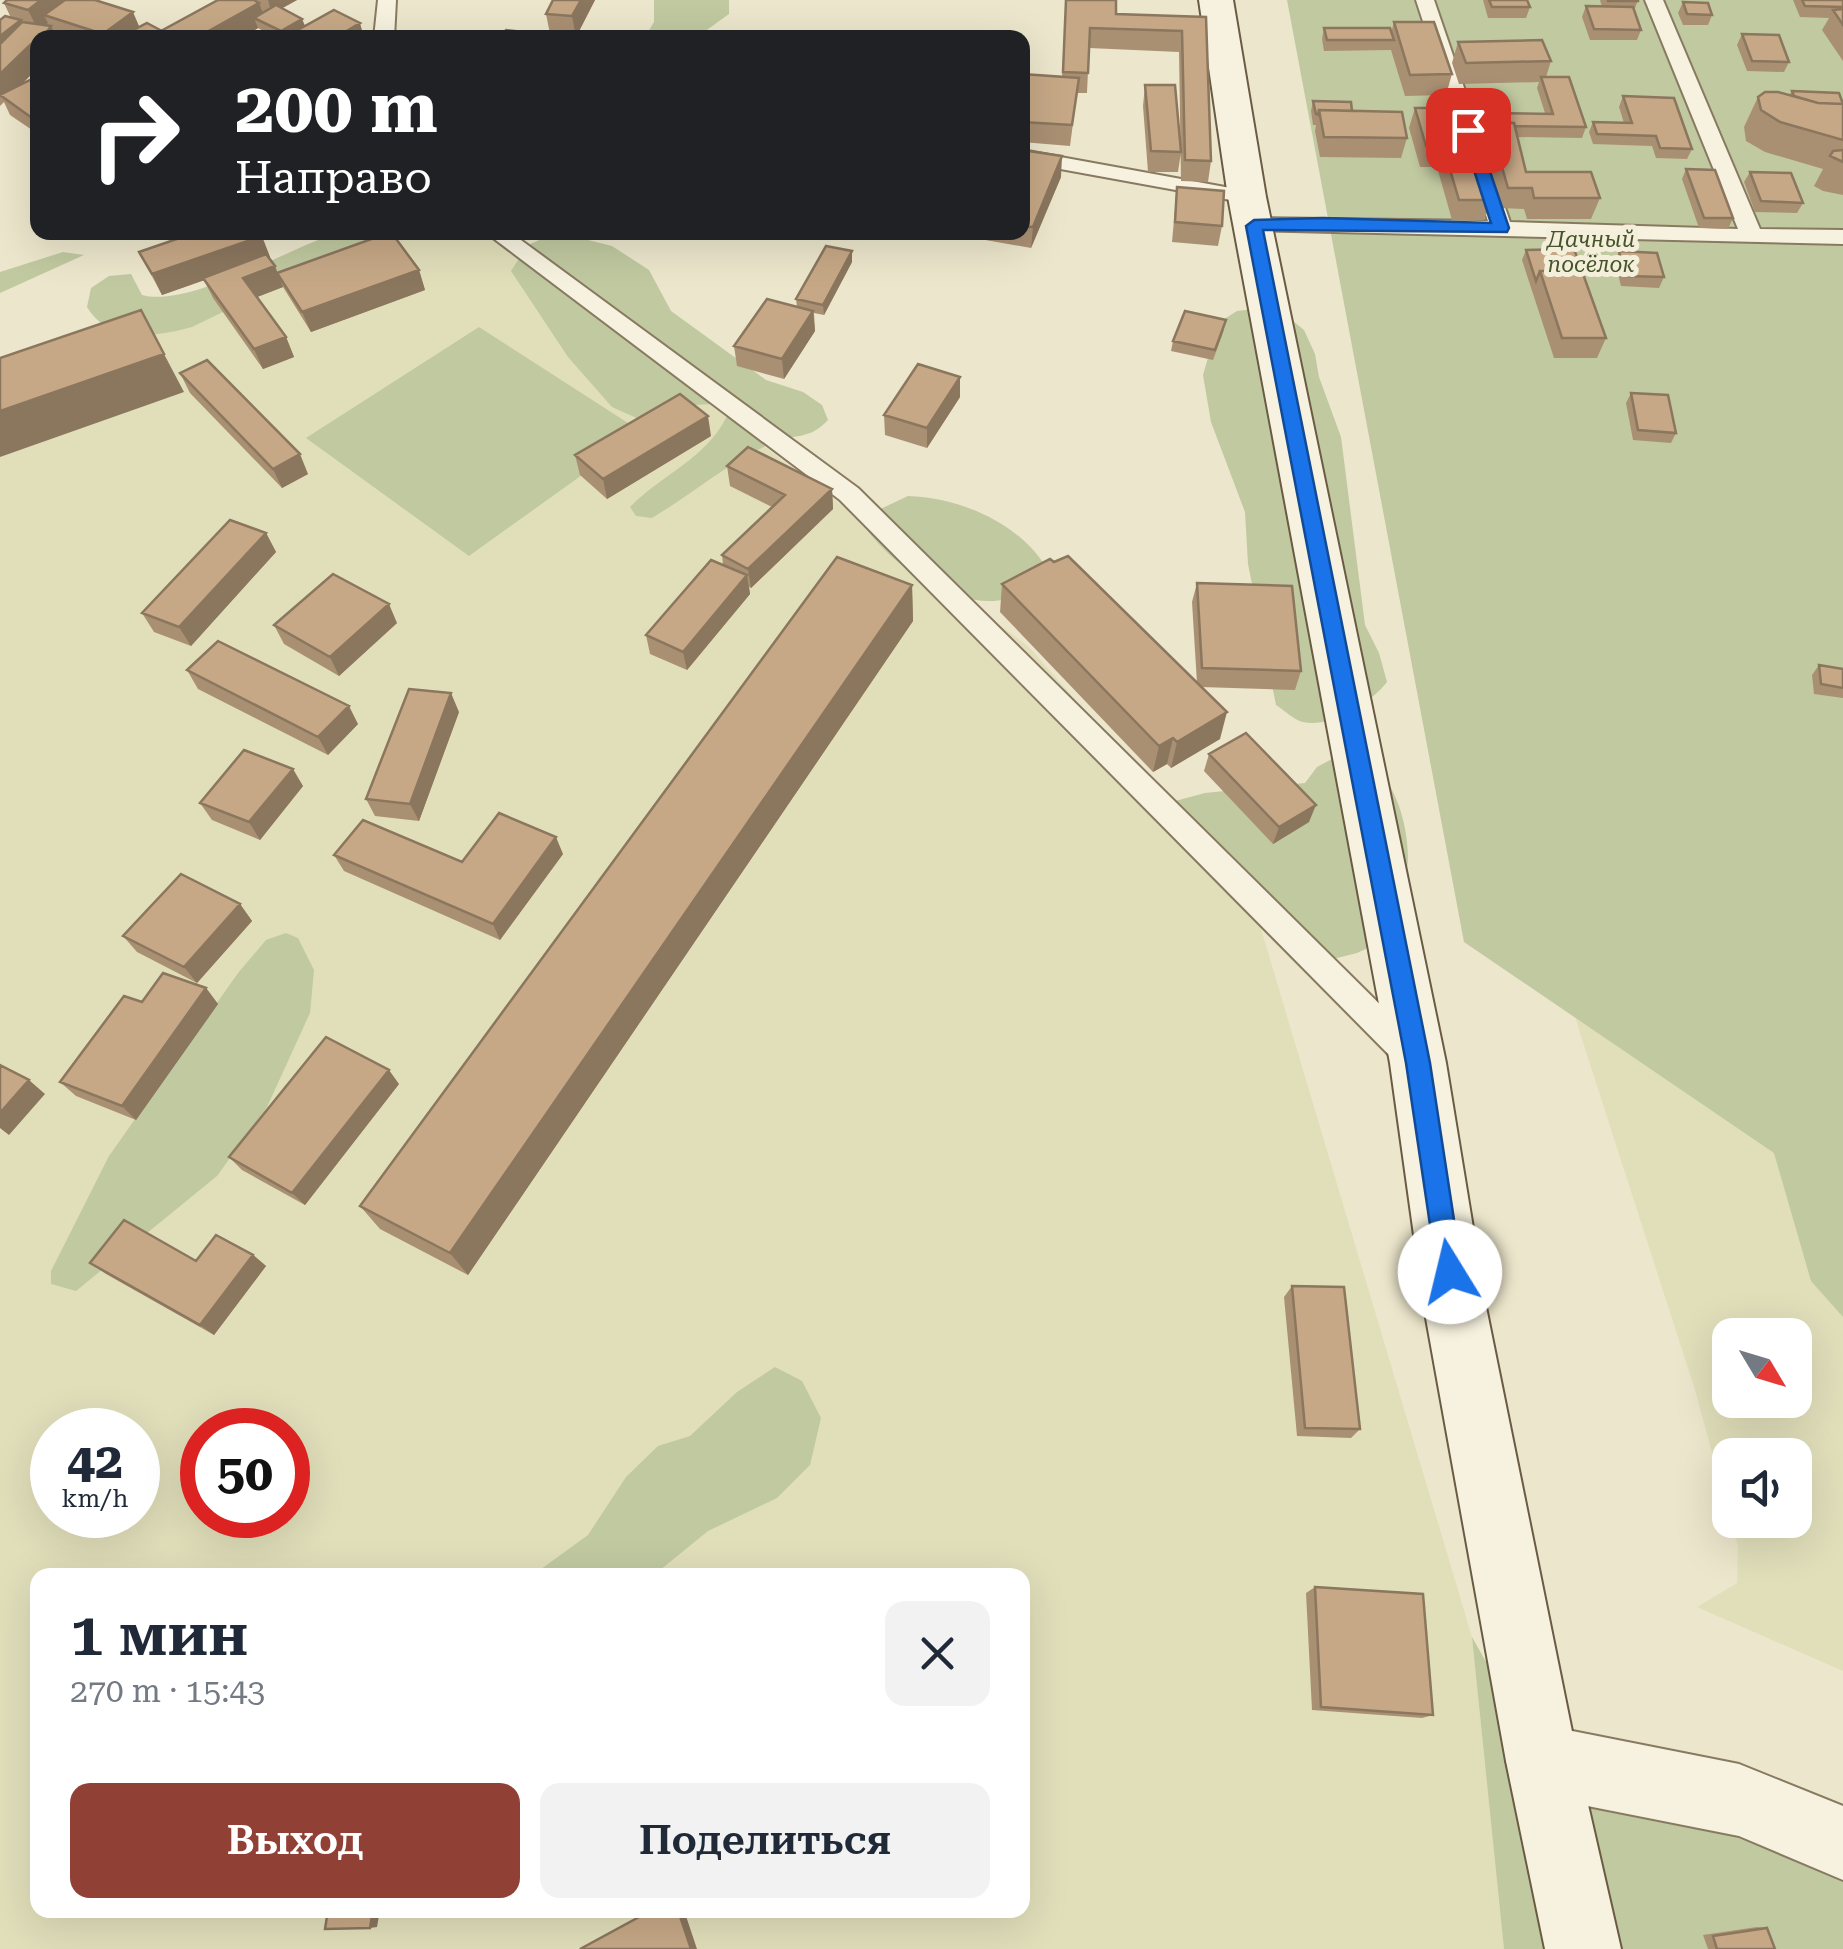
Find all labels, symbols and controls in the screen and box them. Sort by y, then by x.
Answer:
text: 200 m [235,67,438,149]
icon: right [70,70,200,200]
pin [1426,88,1511,173]
icon: arrive [1441,103,1496,158]
text: Направо [235,151,432,204]
park label: Дачный посёлок [1545,227,1635,277]
position arrow [1398,1220,1502,1324]
north arrow [1712,1318,1812,1418]
map controls [1712,1318,1812,1538]
speed limit sign: 50 [180,1408,310,1538]
text: 42 [67,1432,123,1490]
button: sound [1712,1438,1812,1538]
text: km/h [62,1484,128,1513]
text: 1 мин [70,1599,248,1670]
button: close [885,1601,990,1706]
text: 270 m · 15:43 [70,1672,265,1710]
button: Выход [70,1783,520,1898]
button: Поделиться [540,1783,990,1898]

